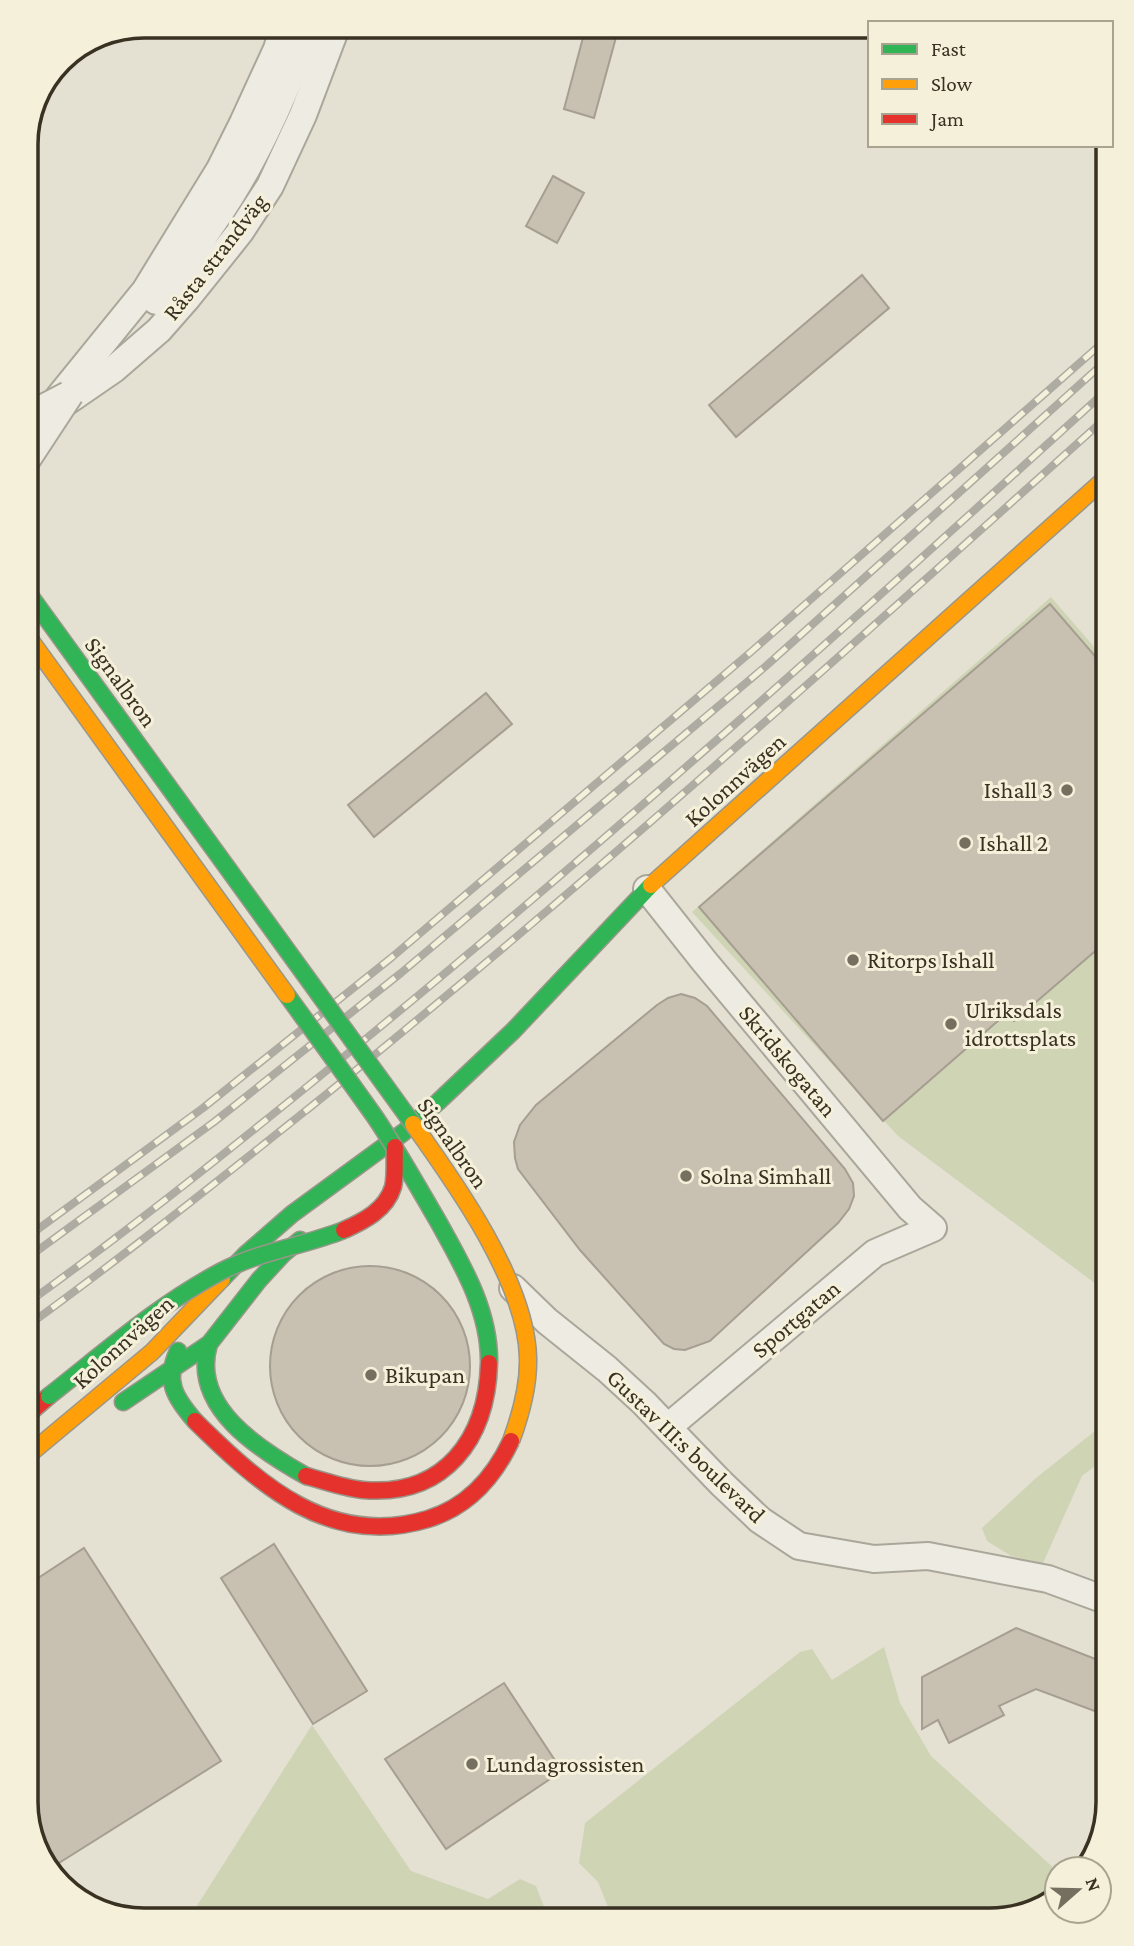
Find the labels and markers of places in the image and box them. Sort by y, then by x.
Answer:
place label: Ishall 3 [984,776,1053,803]
marker: Ishall 3 [1059,782,1075,798]
place label: Ishall 2 [979,829,1048,856]
marker: Ishall 2 [957,835,973,851]
place label: Ritorps Ishall [867,946,995,973]
marker: Ritorps Ishall [845,952,861,968]
place label: Ulriksdals idrottsplats [965,996,1076,1051]
marker: Ulriksdals idrottsplats [943,1016,959,1032]
place label: Solna Simhall [700,1162,831,1189]
marker: Solna Simhall [678,1168,694,1184]
place label: Bikupan [385,1361,465,1388]
marker: Bikupan [363,1367,379,1383]
place label: Lundagrossisten [486,1750,645,1777]
marker: Lundagrossisten [464,1756,480,1772]

